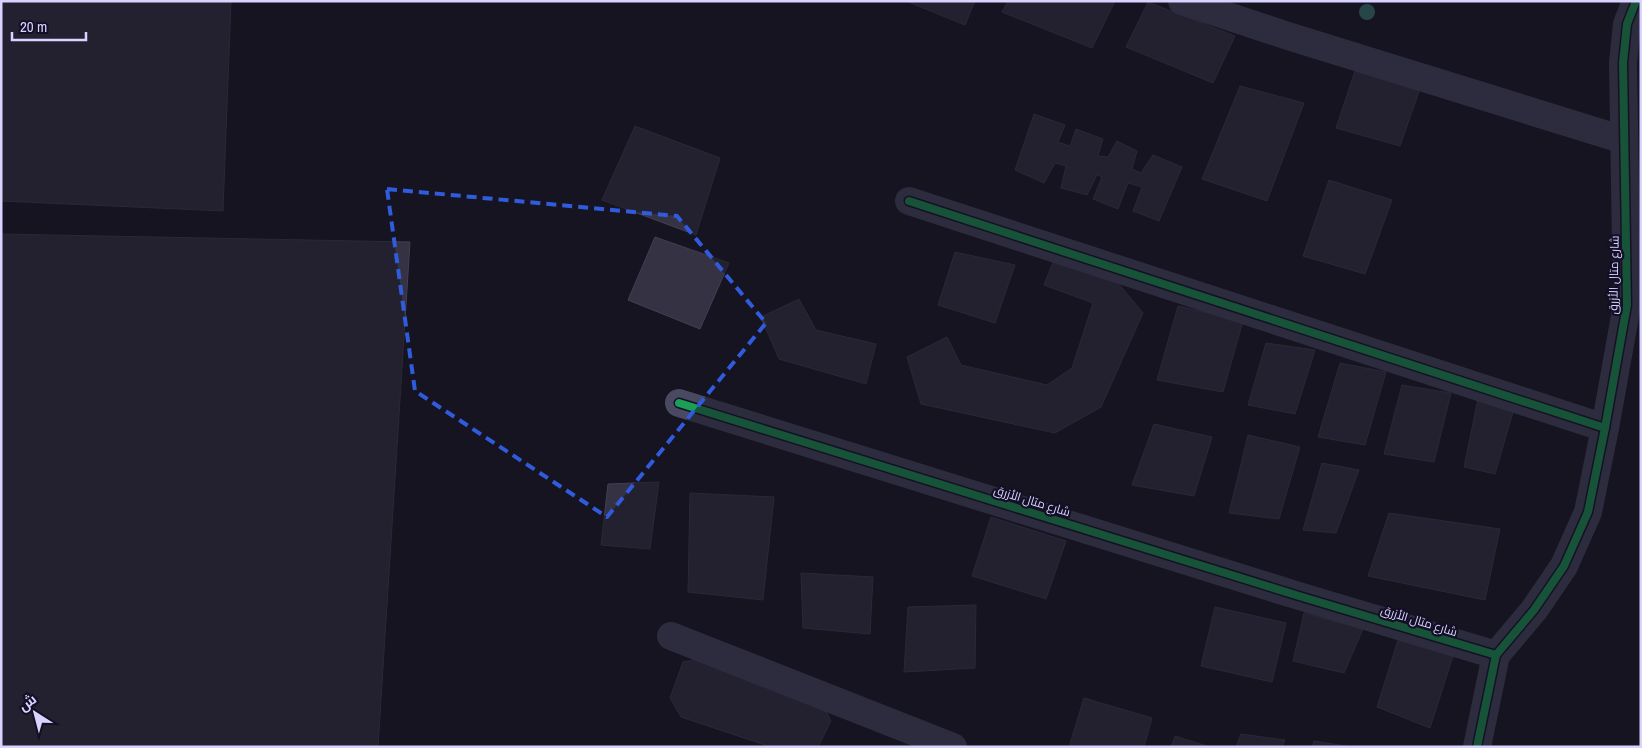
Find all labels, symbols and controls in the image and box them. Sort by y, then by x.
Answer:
scale bar [12,10,86,42]
text: 20 m [20,16,47,37]
street label: شارع متال الأزرق [1605,235,1623,315]
street label: شارع متال الأزرق [992,482,1072,520]
street label: شارع متال الأزرق [1379,602,1459,640]
north arrow [10,688,60,738]
text: ش [15,690,40,715]

